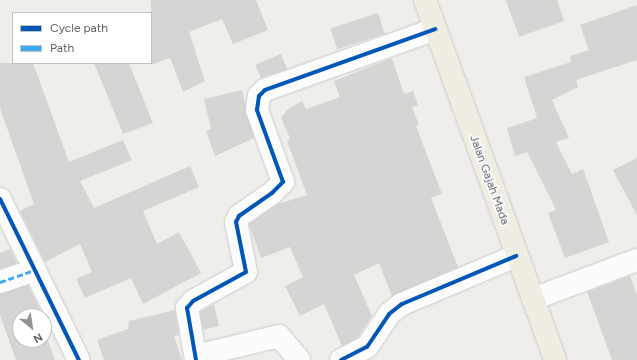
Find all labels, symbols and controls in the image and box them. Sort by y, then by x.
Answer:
legend [12,12,152,64]
text: Cycle path [50,21,108,35]
text: Path [50,41,74,55]
street label: Jalan Gajah Mada [466,133,512,227]
north arrow [12,308,52,348]
text: N [31,330,45,346]

